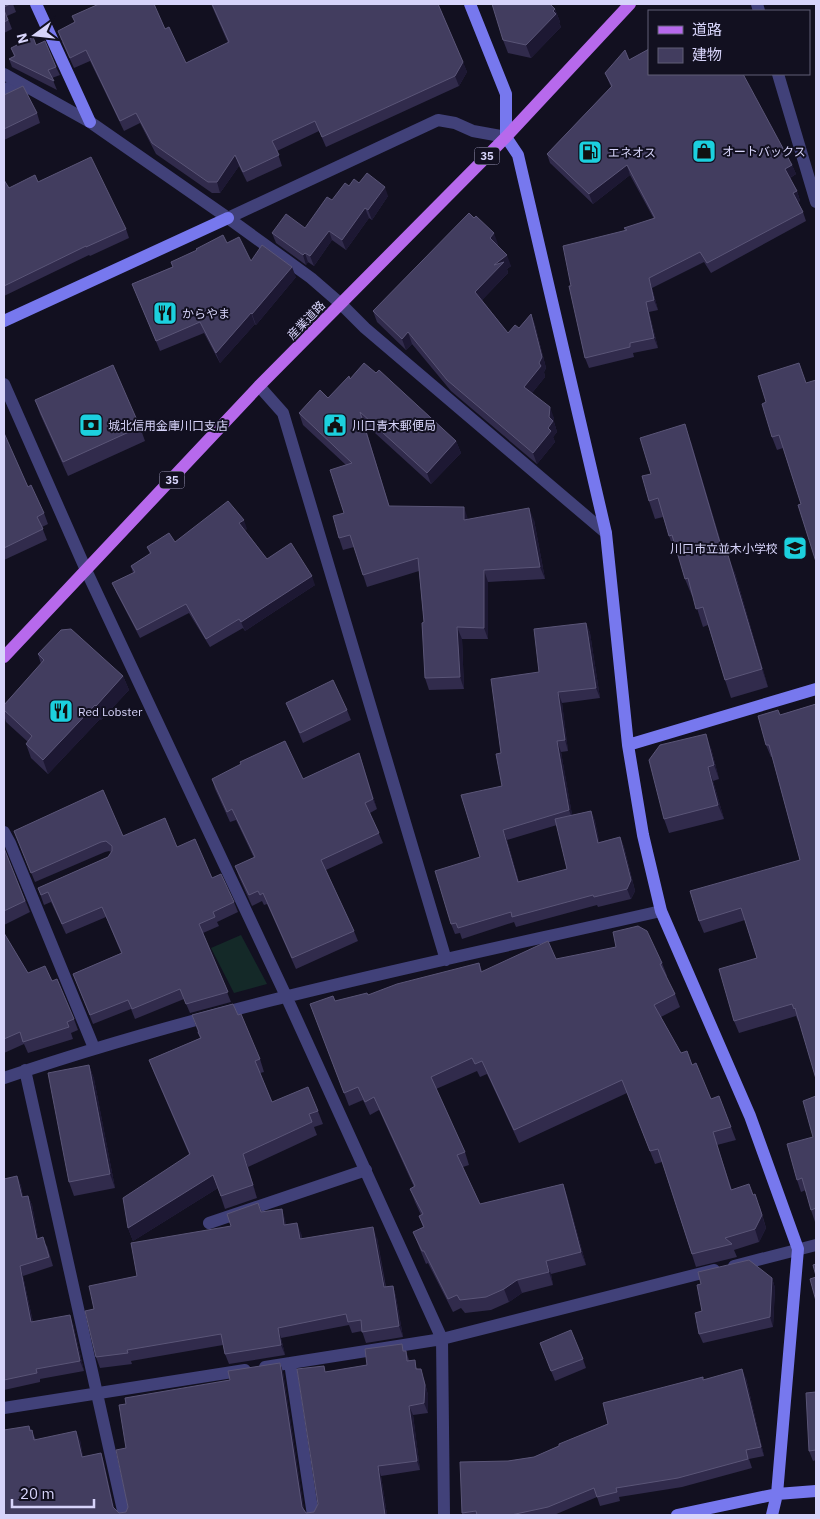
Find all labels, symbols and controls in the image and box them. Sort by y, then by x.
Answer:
north arrow [10,10,60,60]
legend [648,10,810,75]
text: 道路 [692,20,722,39]
text: N [12,31,32,46]
text: 建物 [692,45,722,64]
shop icon: オートバックス [691,138,717,164]
fuel station icon: エネオス [577,139,603,165]
place label: オートバックス [722,144,806,159]
place label: エネオス [608,145,656,160]
road number: 35 [474,148,500,164]
street label: 産業道路 [284,298,328,342]
restaurant icon: からやま [152,300,178,326]
place label: からやま [182,306,230,321]
bank icon: 城北信用金庫川口支店 [78,412,104,438]
public building icon: 川口青木郵便局 [322,412,348,438]
place label: 城北信用金庫川口支店 [108,418,228,433]
place label: 川口青木郵便局 [352,418,436,433]
road number: 35 [160,472,184,488]
school or university icon: 川口市立並木小学校 [782,535,808,561]
place label: 川口市立並木小学校 [670,541,778,556]
restaurant icon: Red Lobster [48,698,74,724]
place label: Red Lobster [78,704,143,719]
scale bar [12,1476,95,1508]
text: 20 m [20,1484,55,1503]

